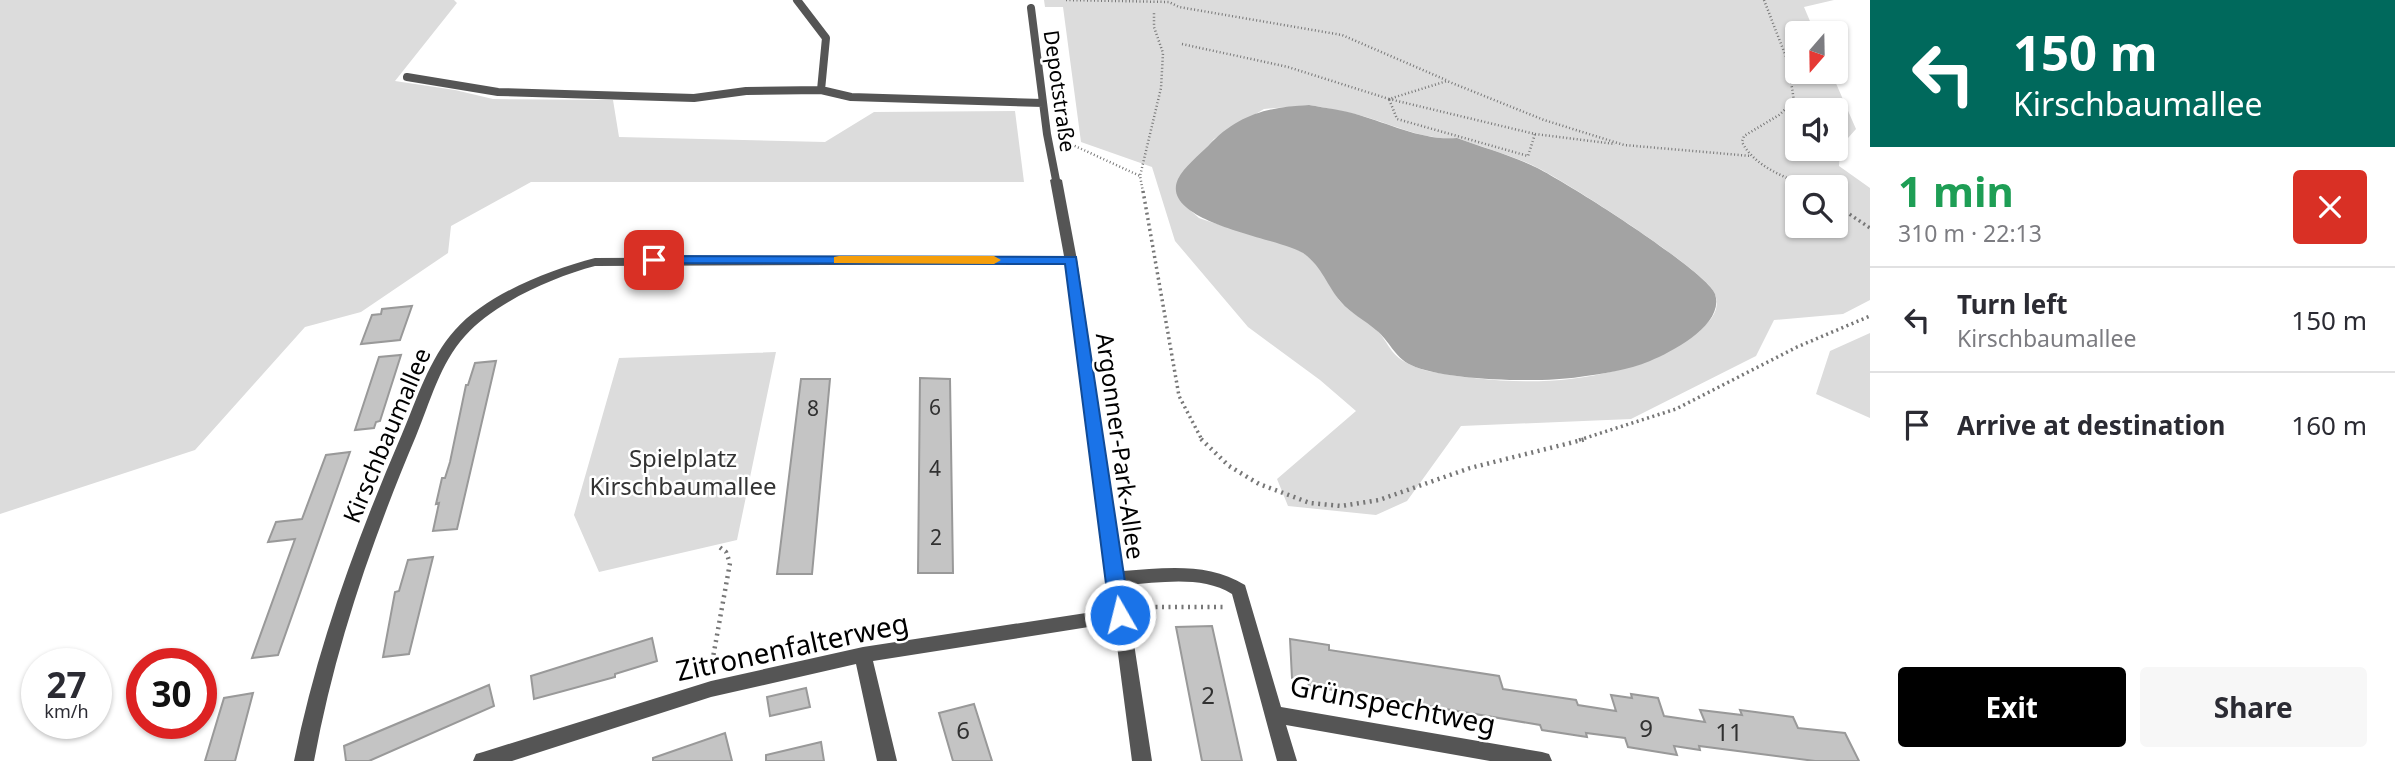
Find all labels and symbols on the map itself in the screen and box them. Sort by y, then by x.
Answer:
north arrow [1785,21,1848,84]
street label: Depotstraße [1038,28,1082,154]
pin [624,230,684,290]
street label: Argonner-Park-Allee [1089,331,1153,561]
street label: Kirschbaumallee [334,342,438,528]
house number: 6 [929,393,941,421]
house number: 8 [807,394,819,422]
park label: Spielplatz Kirschbaumallee [589,441,777,502]
house number: 4 [929,454,941,482]
house number: 2 [930,523,942,551]
position arrow [1083,578,1157,652]
street label: Zitronenfalterweg [672,603,912,689]
speed limit sign: 30 [126,648,217,739]
street label: Grünspechtweg [1287,665,1499,743]
house number: 2 [1201,678,1215,711]
house number: 9 [1639,711,1653,744]
house number: 6 [956,713,970,746]
house number: 11 [1715,715,1743,748]

